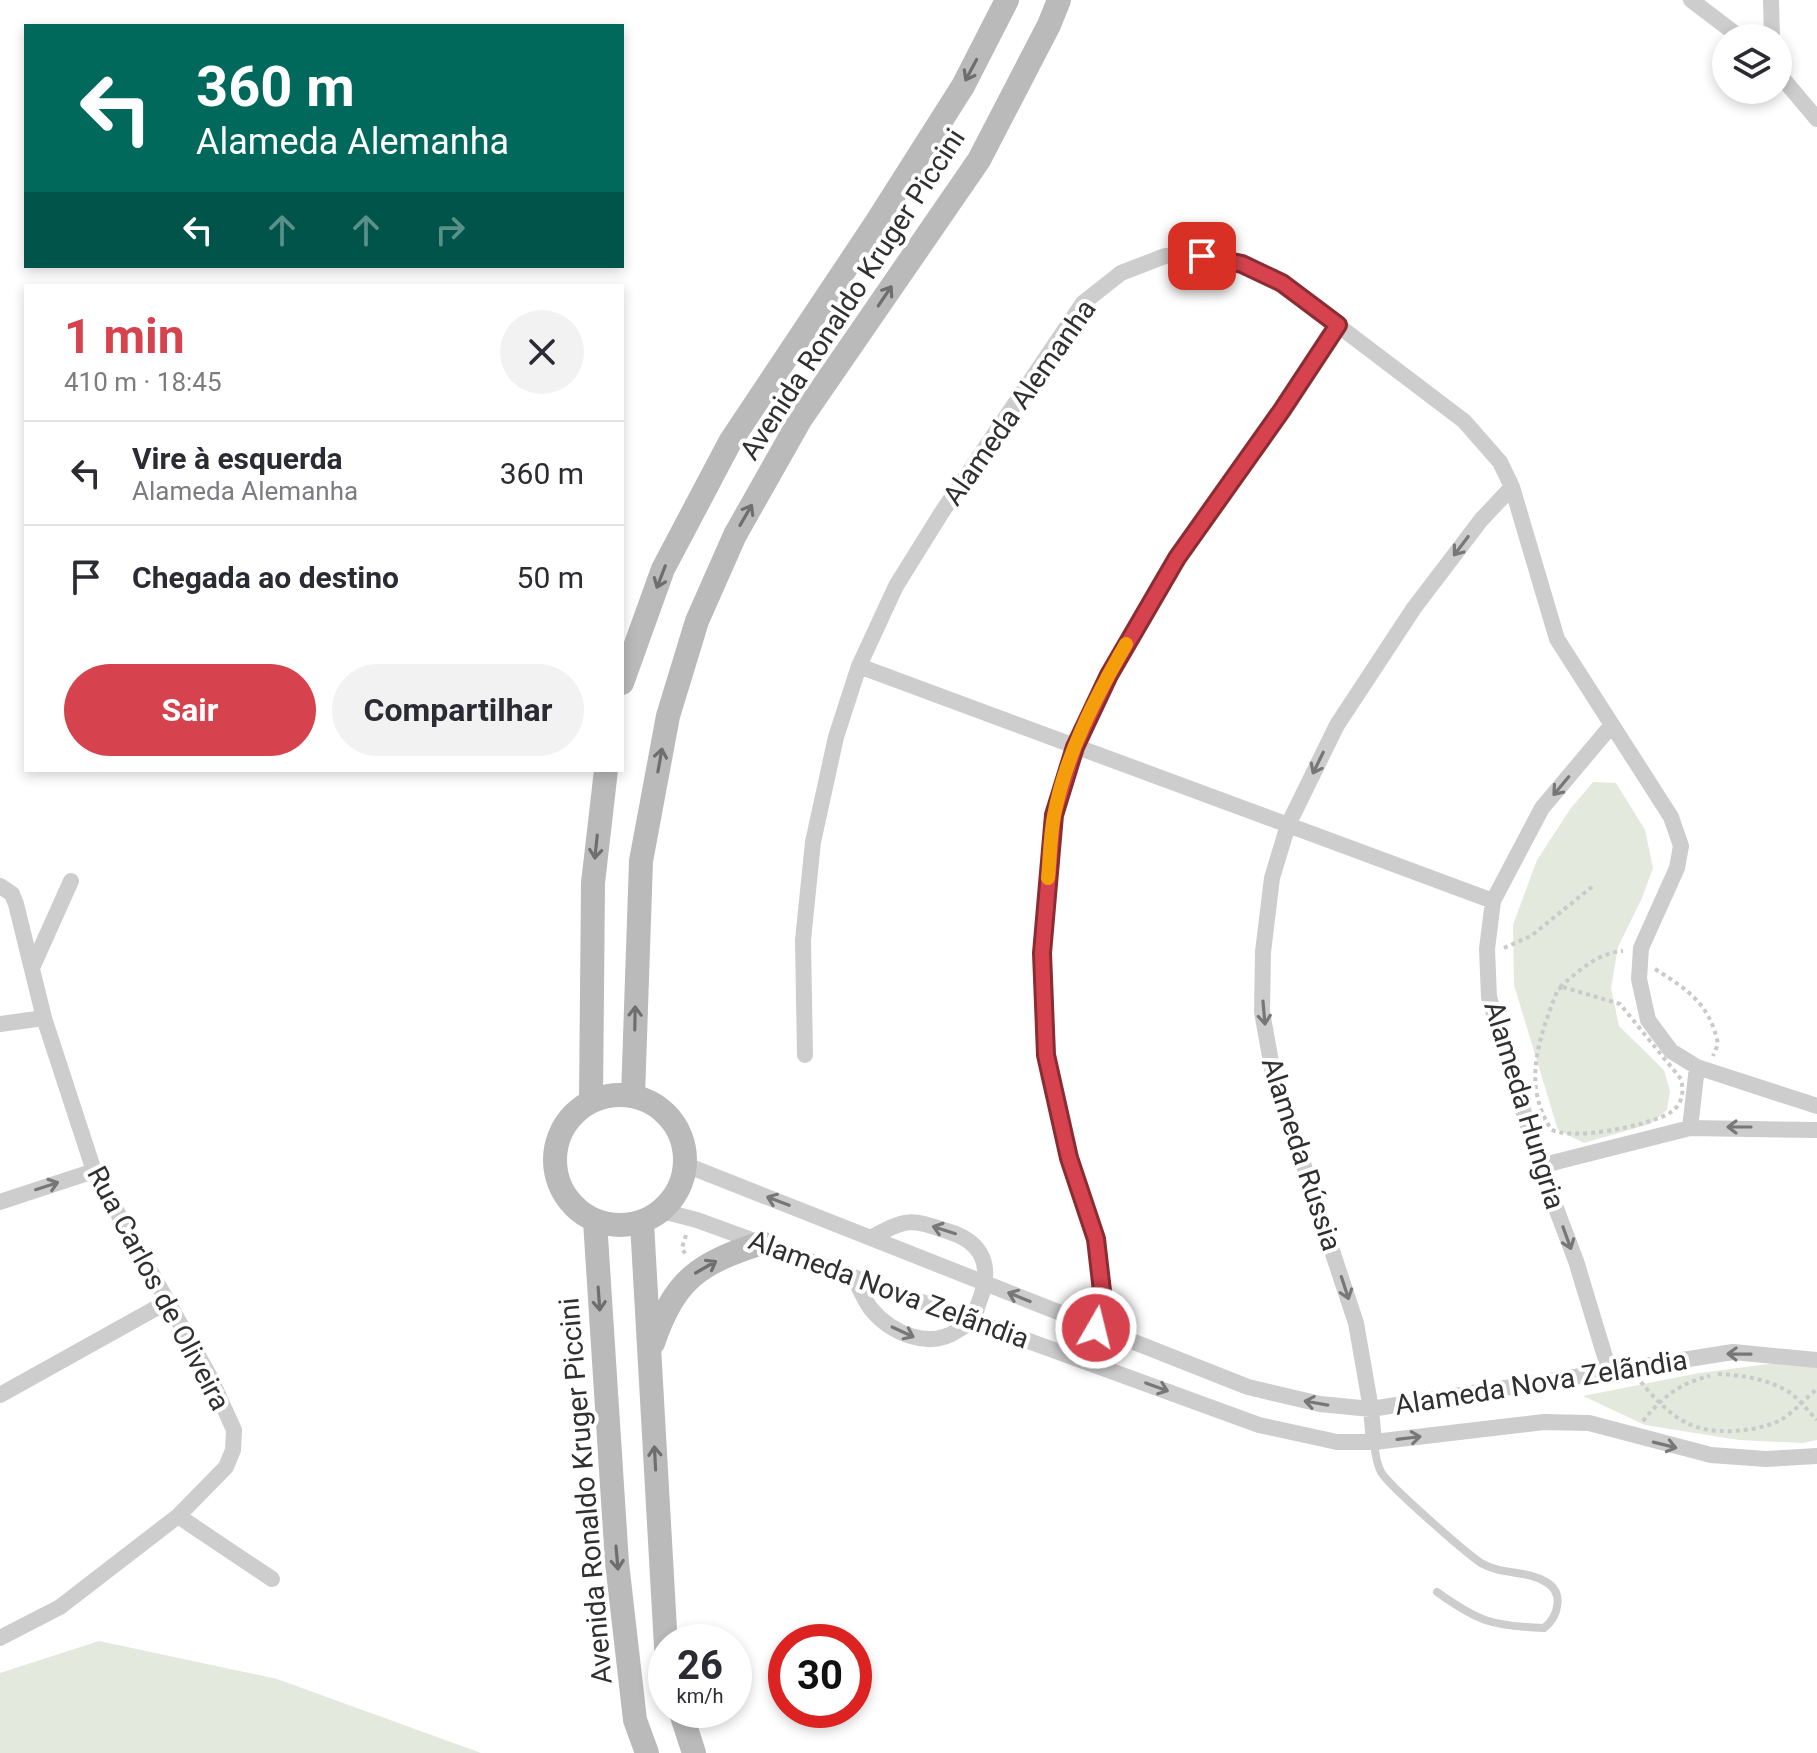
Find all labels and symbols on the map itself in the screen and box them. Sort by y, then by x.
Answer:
one-way arrow [963,57,979,81]
street label: Avenida Ronaldo Kruger Piccini [733,123,972,466]
pin [1168,222,1236,290]
one-way arrow [877,285,893,308]
street label: Alameda Alemanha [936,293,1103,511]
one-way arrow [739,504,754,528]
one-way arrow [1452,535,1469,556]
one-way arrow [653,564,667,589]
one-way arrow [654,747,669,773]
one-way arrow [1310,750,1325,774]
one-way arrow [1552,775,1570,795]
one-way arrow [589,833,604,860]
street label: Alameda Hungria [1477,997,1572,1213]
one-way arrow [1256,999,1271,1026]
one-way arrow [627,1005,643,1032]
street label: Alameda Rússia [1255,1053,1348,1255]
one-way arrow [1726,1119,1753,1135]
street label: Rua Carlos de Oliveira [80,1161,237,1416]
one-way arrow [34,1178,59,1193]
one-way arrow [766,1192,791,1207]
one-way arrow [932,1221,957,1236]
street label: Alameda Nova Zelãndia [744,1223,1033,1356]
one-way arrow [1561,1225,1575,1250]
one-way arrow [694,1259,717,1275]
one-way arrow [1339,1275,1353,1300]
one-way arrow [592,1285,607,1312]
position arrow [1054,1286,1138,1370]
one-way arrow [1007,1289,1032,1303]
street label: Avenida Ronaldo Kruger Piccini [552,1296,619,1686]
one-way arrow [891,1325,915,1340]
street label: Alameda Nova Zelãndia [1393,1343,1690,1422]
one-way arrow [1727,1346,1753,1361]
one-way arrow [1145,1381,1170,1396]
one-way arrow [1304,1394,1330,1409]
one-way arrow [1396,1430,1421,1445]
one-way arrow [1651,1438,1677,1453]
one-way arrow [647,1445,662,1472]
one-way arrow [610,1545,625,1571]
speed limit sign: 30 [768,1624,872,1728]

